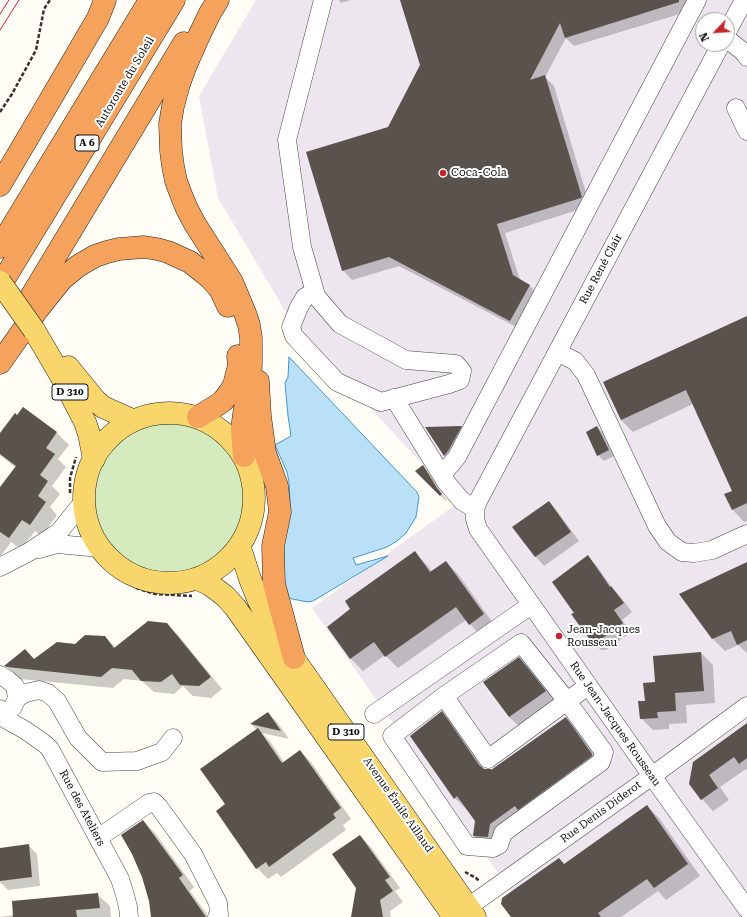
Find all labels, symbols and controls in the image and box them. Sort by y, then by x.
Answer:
north arrow [695,12,735,52]
text: N [697,30,712,43]
street label: Autoroute du Soleil [93,35,157,129]
road number: A 6 [75,135,99,151]
place label: Coca-Cola [451,166,507,180]
marker: Coca-Cola [438,168,448,178]
street label: Rue René Clair [577,232,625,306]
road number: D 310 [52,384,88,400]
place label: Jean-Jacques Rousseau [567,623,640,649]
marker: Jean-Jacques Rousseau [554,631,564,641]
street label: Rue Jean-Jacques Rousseau [567,659,663,789]
road number: D 310 [328,724,364,740]
street label: Avenue Émile Aillaud [360,755,436,855]
street label: Rue des Ateliers [56,768,108,848]
street label: Rue Denis Diderot [558,778,644,846]

